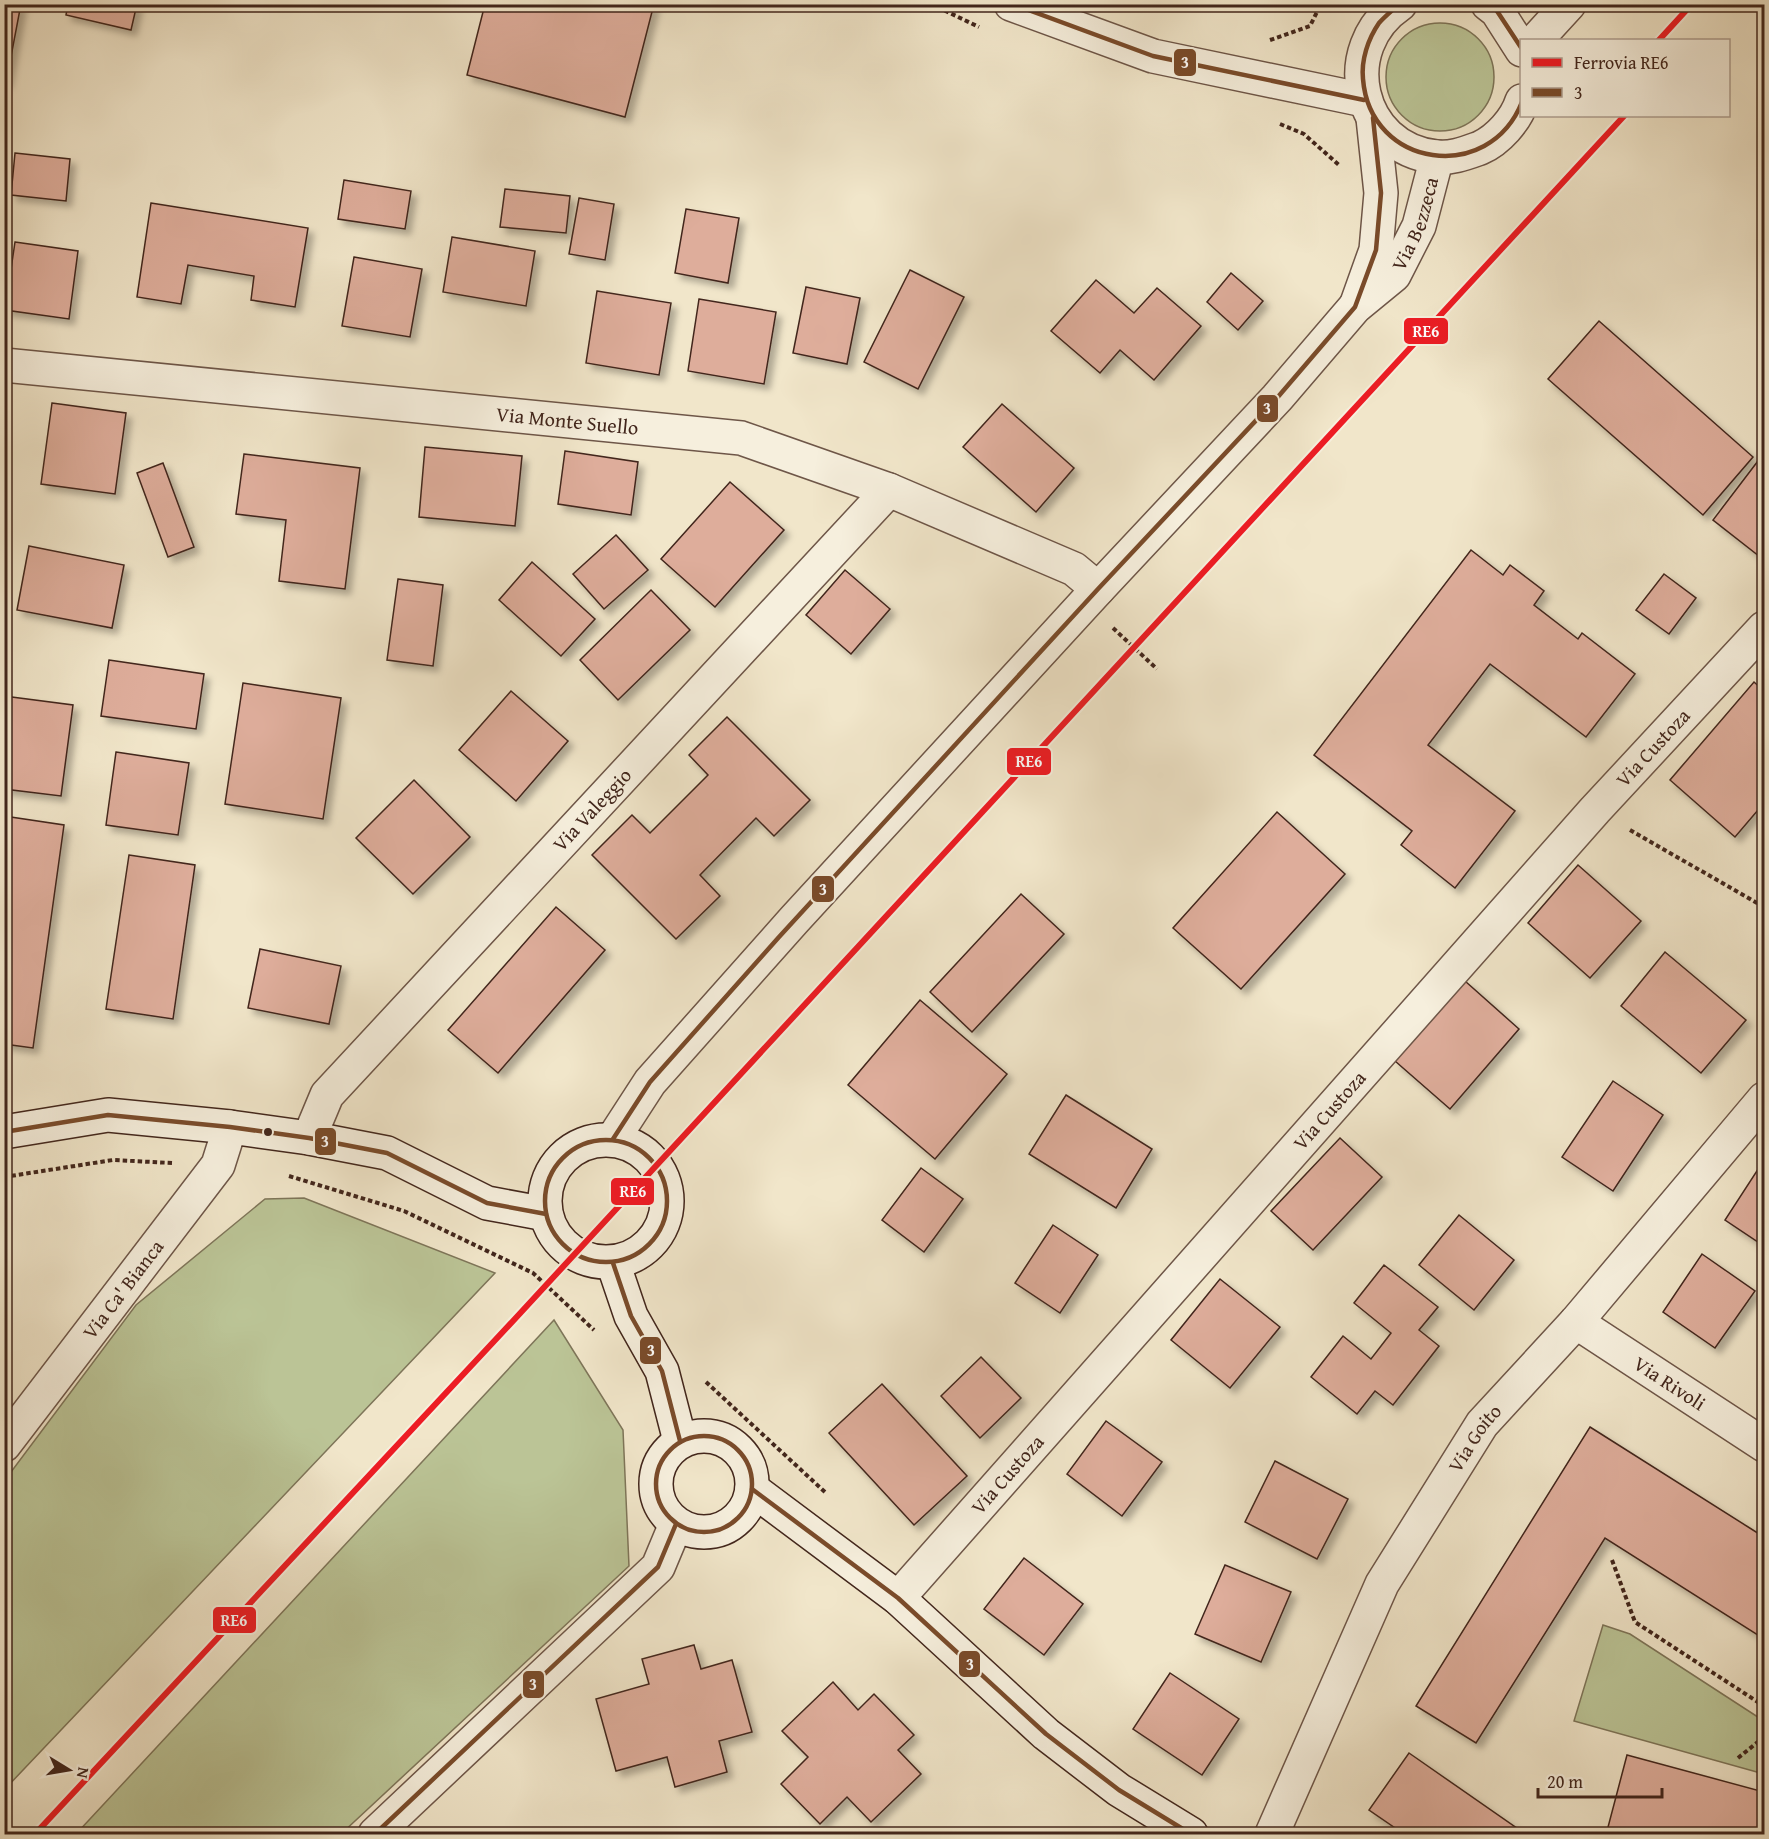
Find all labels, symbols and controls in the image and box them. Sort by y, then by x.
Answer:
legend [1520,39,1730,117]
line badge: 3 [1173,48,1197,77]
text: Ferrovia RE6 [1574,49,1669,76]
text: 3 [1181,50,1189,74]
text: 3 [1574,79,1583,106]
street label: Via Bezzeca [1384,173,1445,276]
line badge: RE6 [1403,317,1449,345]
text: RE6 [1413,319,1439,343]
line badge: 3 [1256,394,1279,423]
text: 3 [1263,396,1271,420]
street label: Via Monte Suello [495,399,640,442]
street label: Via Custoza [1609,701,1697,793]
line badge: RE6 [1006,747,1052,776]
text: RE6 [1016,749,1042,773]
street label: Via Valeggio [545,761,638,858]
line badge: 3 [811,875,835,903]
text: 3 [819,877,827,901]
street label: Via Custoza [1286,1063,1373,1156]
unlabelled marker [262,1126,274,1138]
line badge: 3 [314,1127,337,1156]
text: 3 [321,1129,329,1153]
line badge: RE6 [610,1177,655,1206]
text: RE6 [620,1179,646,1203]
street label: Via Ca' Bianca [75,1233,170,1345]
line badge: 3 [639,1336,662,1365]
text: 3 [647,1338,655,1362]
street label: Via Rivoli [1628,1349,1712,1417]
street label: Via Goito [1440,1397,1508,1478]
street label: Via Custoza [964,1427,1051,1520]
line badge: RE6 [212,1606,257,1634]
text: RE6 [221,1608,247,1632]
line badge: 3 [958,1650,981,1678]
text: 3 [966,1652,974,1676]
line badge: 3 [522,1670,545,1699]
text: 3 [529,1672,537,1696]
north arrow [39,1740,99,1800]
scale bar [1538,1761,1662,1799]
text: N [71,1765,97,1781]
text: 20 m [1547,1768,1583,1795]

